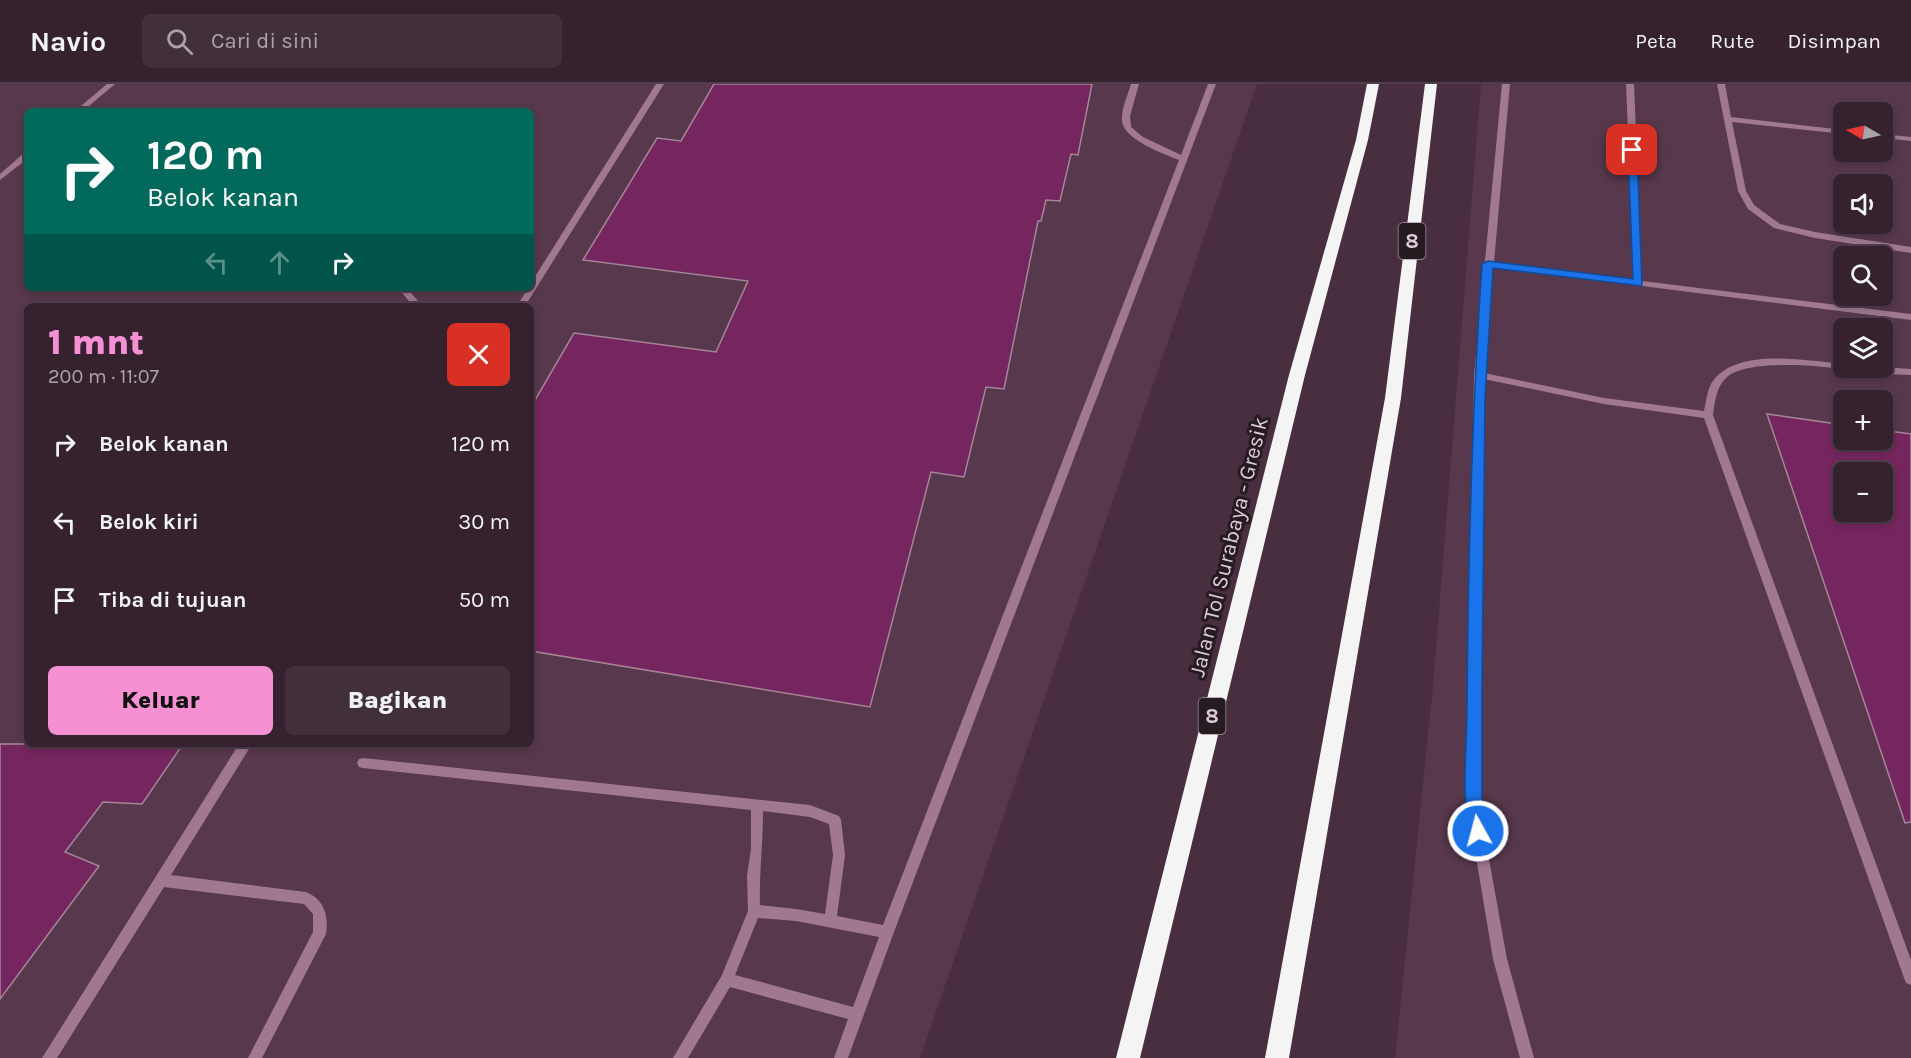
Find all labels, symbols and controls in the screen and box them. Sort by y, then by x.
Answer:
search box [142,14,562,68]
text: Navio [30,25,106,58]
icon: search [163,25,196,58]
text: Cari di sini [211,28,319,54]
text: Peta [1635,29,1677,53]
text: Rute [1710,29,1754,53]
text: Disimpan [1787,29,1881,53]
north arrow [1833,102,1893,162]
map controls [1833,102,1893,522]
pin [1606,124,1657,175]
text: 120 m [147,130,264,180]
icon: right [48,132,126,210]
icon: arrive [1615,133,1648,166]
button: sound [1833,174,1893,234]
text: Belok kanan [147,181,299,213]
road number: 8 [1398,223,1426,259]
icon: left [200,246,233,279]
icon: ahead [263,246,296,279]
icon: right [326,246,359,279]
button: search [1833,246,1893,306]
button: layers [1833,318,1893,378]
text: 1 mnt [48,321,144,363]
button: close [447,323,510,386]
text: 200 m · 11:07 [48,365,159,388]
button: + [1833,390,1893,450]
street label: Jalan Tol Surabaya - Gresik [1184,414,1274,680]
icon: right [48,428,81,461]
text: Belok kanan [99,431,229,457]
text: 120 m [451,431,510,457]
button: − [1833,462,1893,522]
icon: left [48,506,81,539]
text: Belok kiri [99,509,199,535]
text: 30 m [458,509,510,535]
icon: arrive [48,584,81,617]
text: Tiba di tujuan [99,587,246,613]
text: 50 m [459,587,510,613]
button: Keluar [48,666,273,735]
button: Bagikan [285,666,510,735]
road number: 8 [1198,698,1226,734]
position arrow [1446,799,1510,863]

